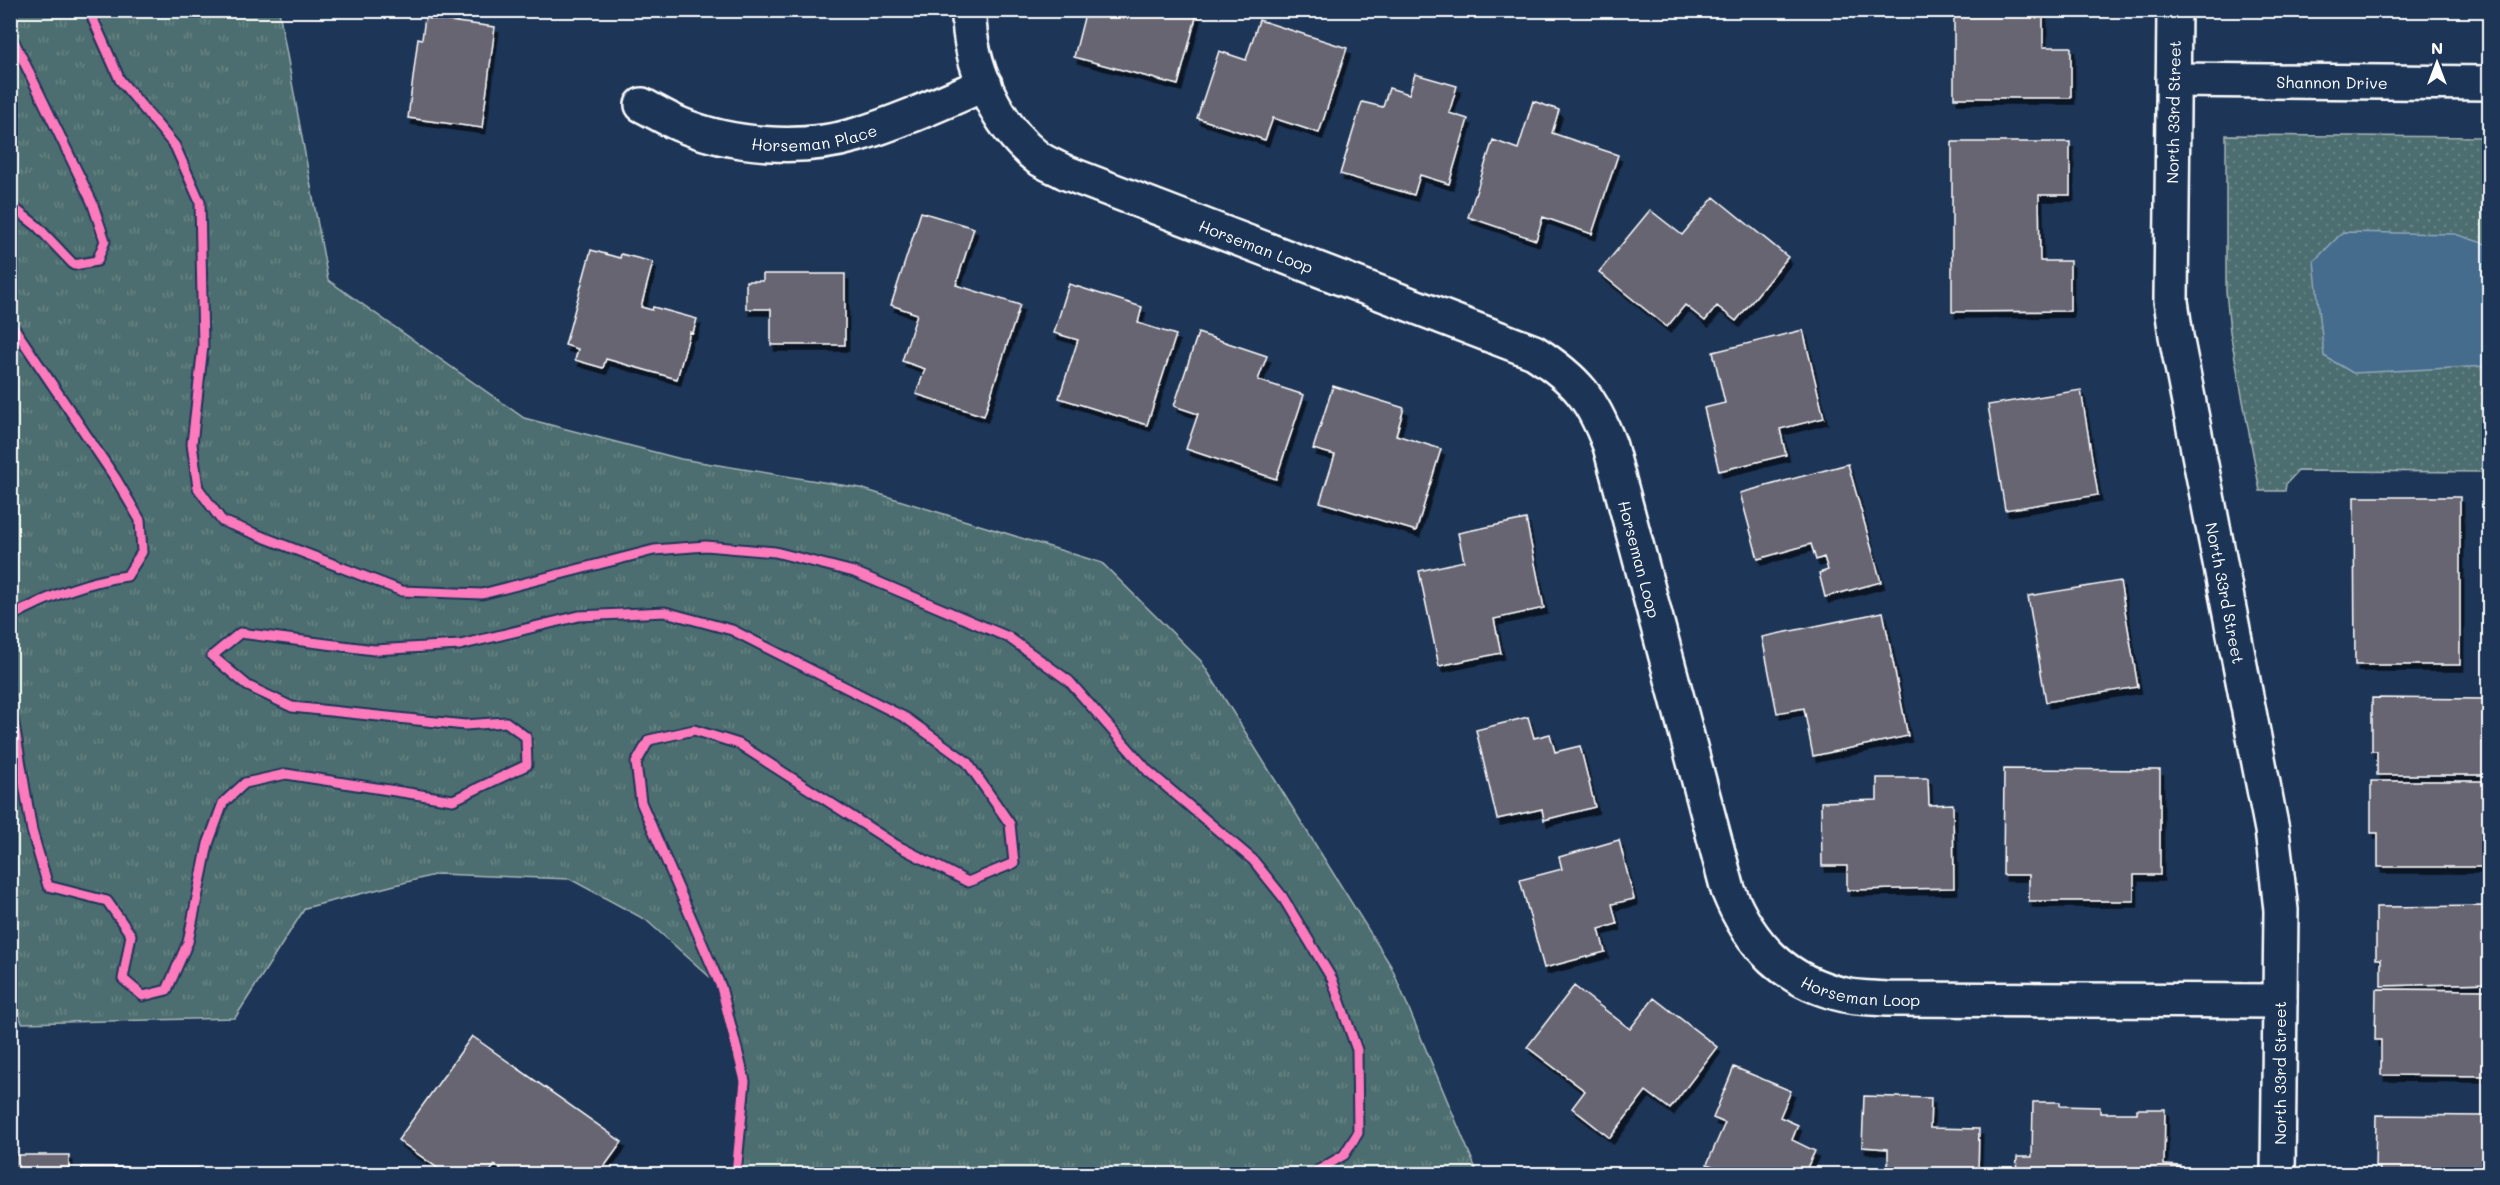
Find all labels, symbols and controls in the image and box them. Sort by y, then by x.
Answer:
north arrow [2407,33,2467,93]
text: N [2431,37,2443,58]
street label: North 33rd Street [2161,40,2185,184]
street label: Shannon Drive [2276,70,2388,93]
street label: Horseman Place [751,119,879,155]
street label: Horseman Loop [1196,214,1317,277]
street label: Horseman Loop [1614,498,1666,620]
street label: North 33rd Street [2202,520,2250,665]
street label: Horseman Loop [1798,970,1920,1010]
street label: North 33rd Street [2269,1001,2290,1145]

